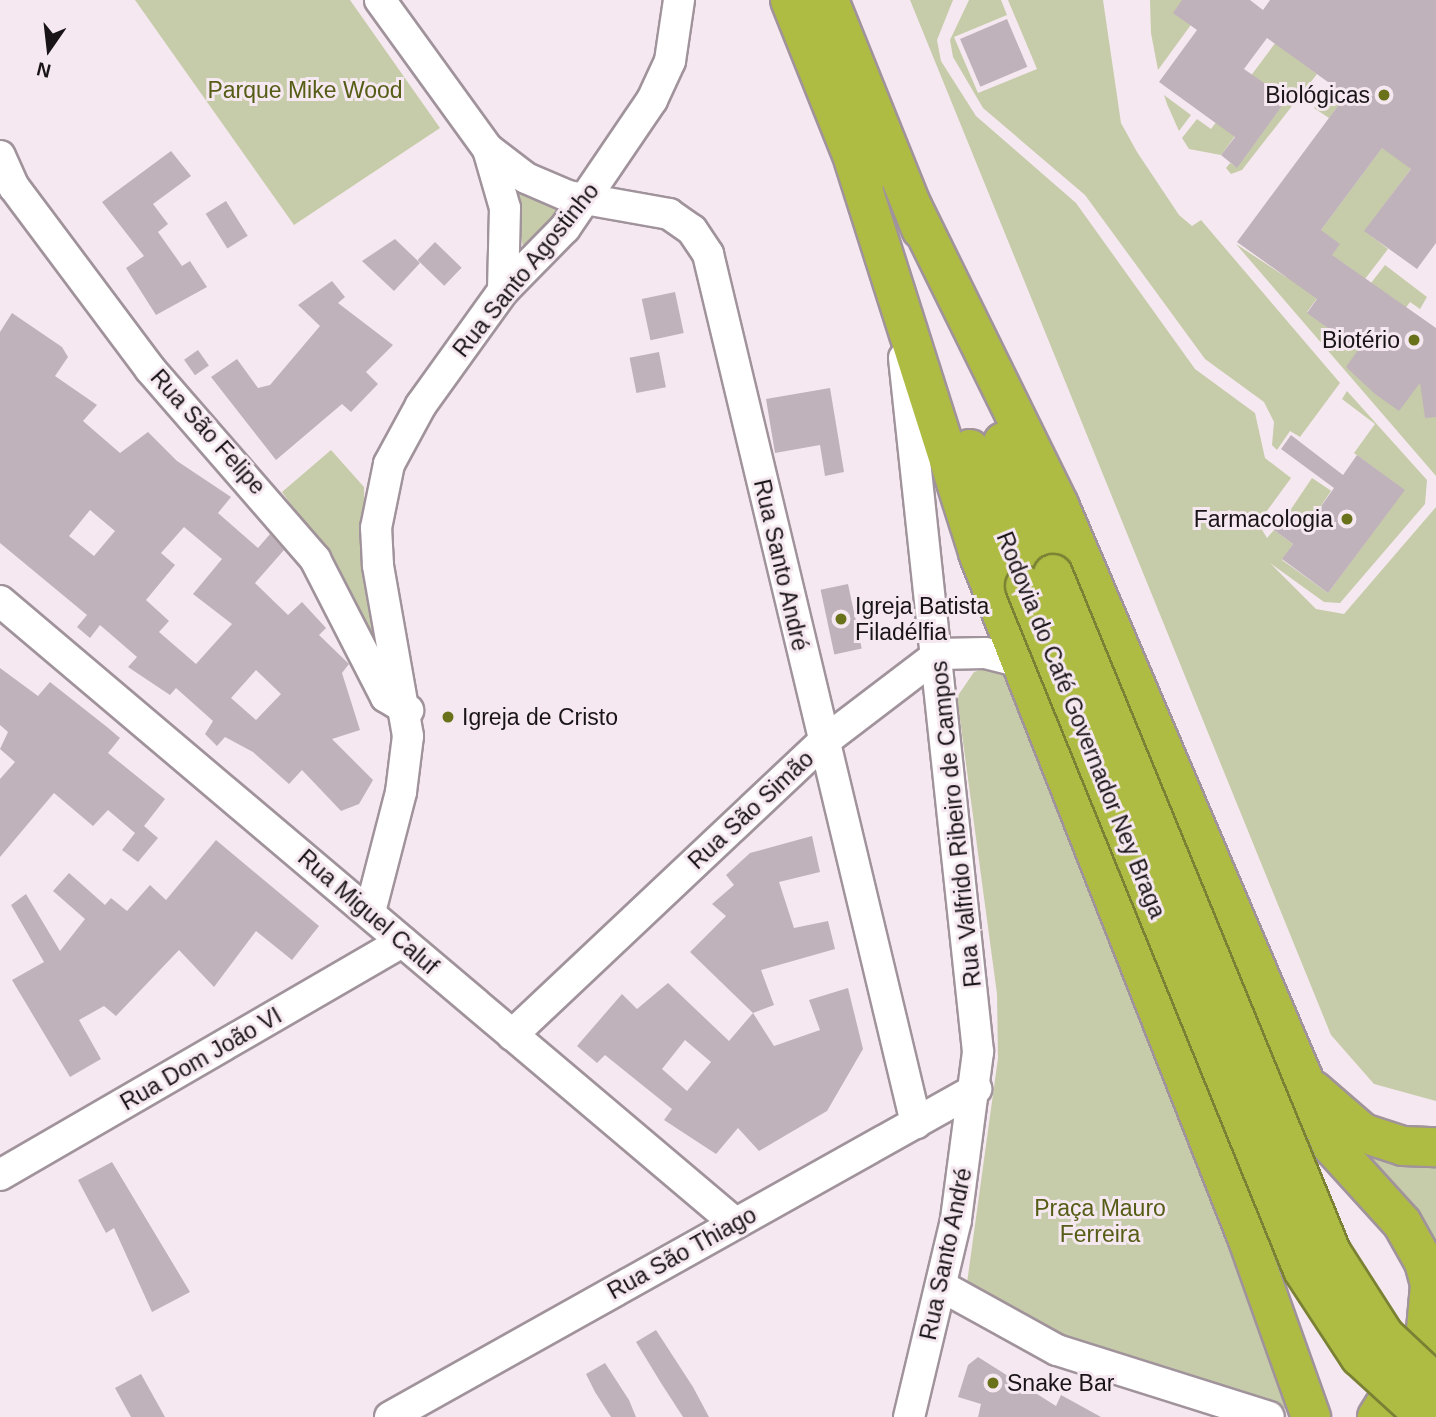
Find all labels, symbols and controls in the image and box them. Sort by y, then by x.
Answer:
north arrow [14,14,84,84]
text: N [35,58,53,82]
park label: Parque Mike Wood [207,76,403,104]
place label: Biológicas [1265,81,1370,109]
marker: Biológicas [1376,87,1392,103]
street label: Rua Santo Agostinho [447,177,605,363]
place label: Biotério [1322,326,1400,354]
marker: Biotério [1406,332,1422,348]
street label: Rua São Felipe [145,364,271,500]
street label: Rua Santo André [748,476,814,654]
place label: Farmacologia [1194,505,1333,533]
marker: Farmacologia [1339,511,1355,527]
street label: Rodovia do Café Governador Ney Braga [991,528,1171,922]
place label: Igreja Batista Filadélfia [855,592,989,646]
marker: Igreja Batista Filadélfia [833,611,849,627]
street label: Rua Valfrido Ribeiro de Campos [925,659,987,989]
place label: Igreja de Cristo [462,703,618,731]
marker: Igreja de Cristo [440,709,456,725]
street label: Rua São Simão [683,745,819,875]
street label: Rua Miguel Caluf [292,844,444,980]
street label: Rua Dom João VI [115,1002,287,1116]
street label: Rua Santo André [914,1165,978,1343]
park label: Praça Mauro Ferreira [1034,1194,1166,1248]
street label: Rua São Thiago [603,1201,761,1305]
place label: Snake Bar [1007,1369,1114,1397]
marker: Snake Bar [985,1375,1001,1391]

